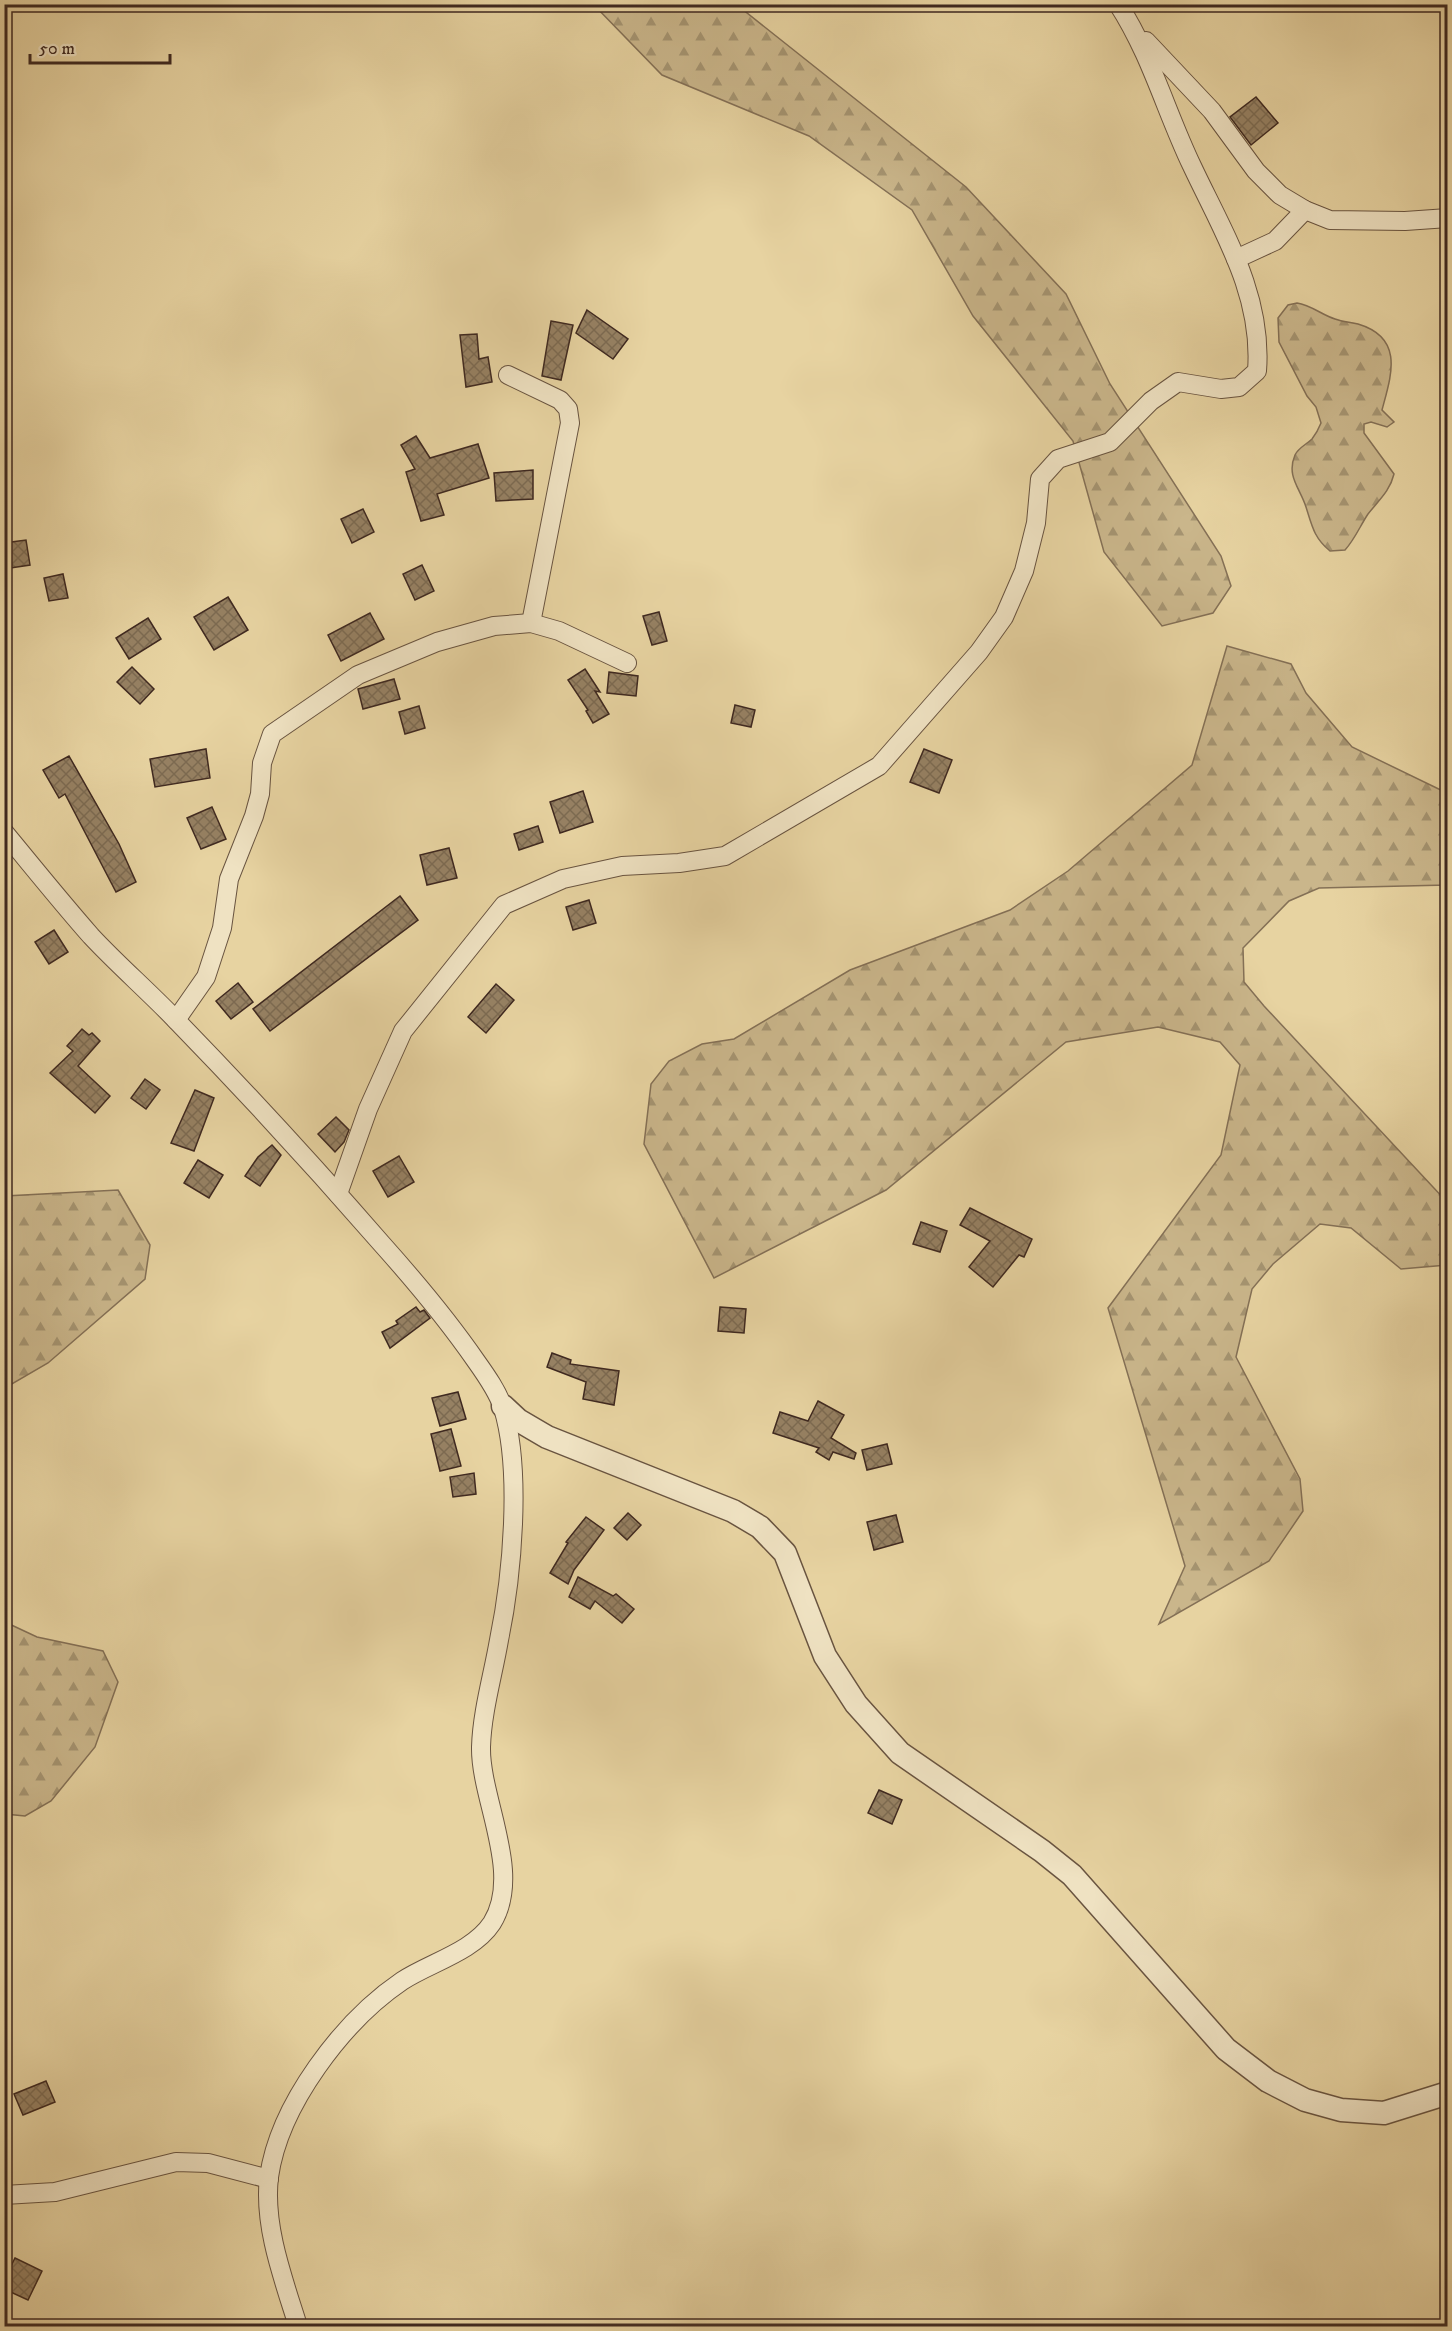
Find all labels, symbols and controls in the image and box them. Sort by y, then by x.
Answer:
scale bar [30,27,170,65]
text: 50 m [39,38,75,60]

